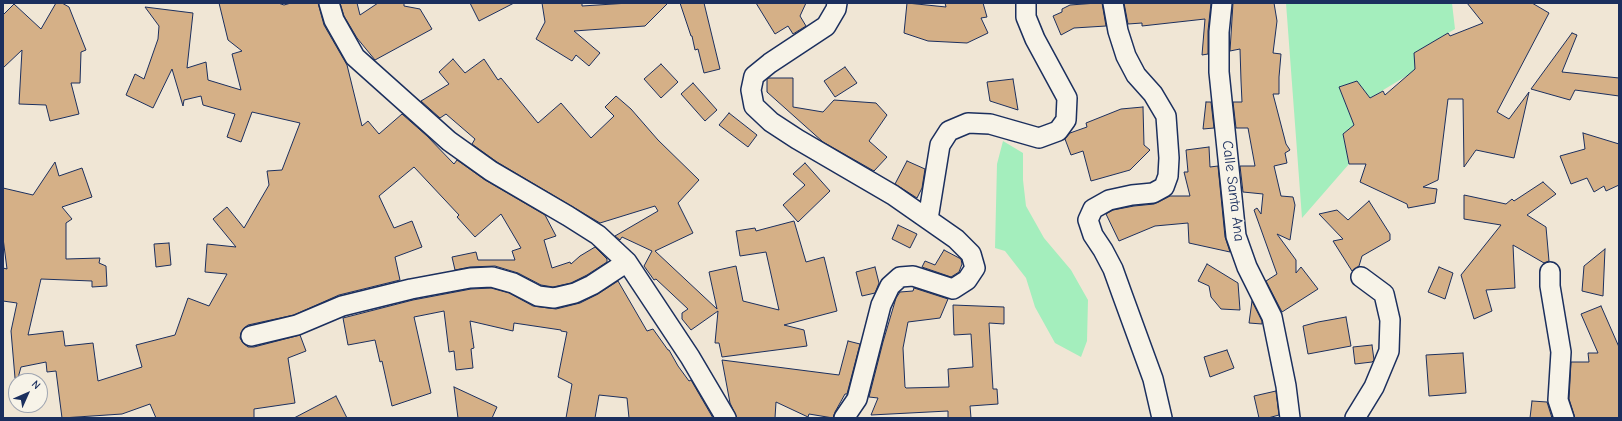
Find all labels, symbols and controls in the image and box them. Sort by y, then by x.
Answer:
street label: Calle Santa Ana [1218,139,1248,243]
north arrow [8,373,48,413]
text: N [29,378,43,392]

